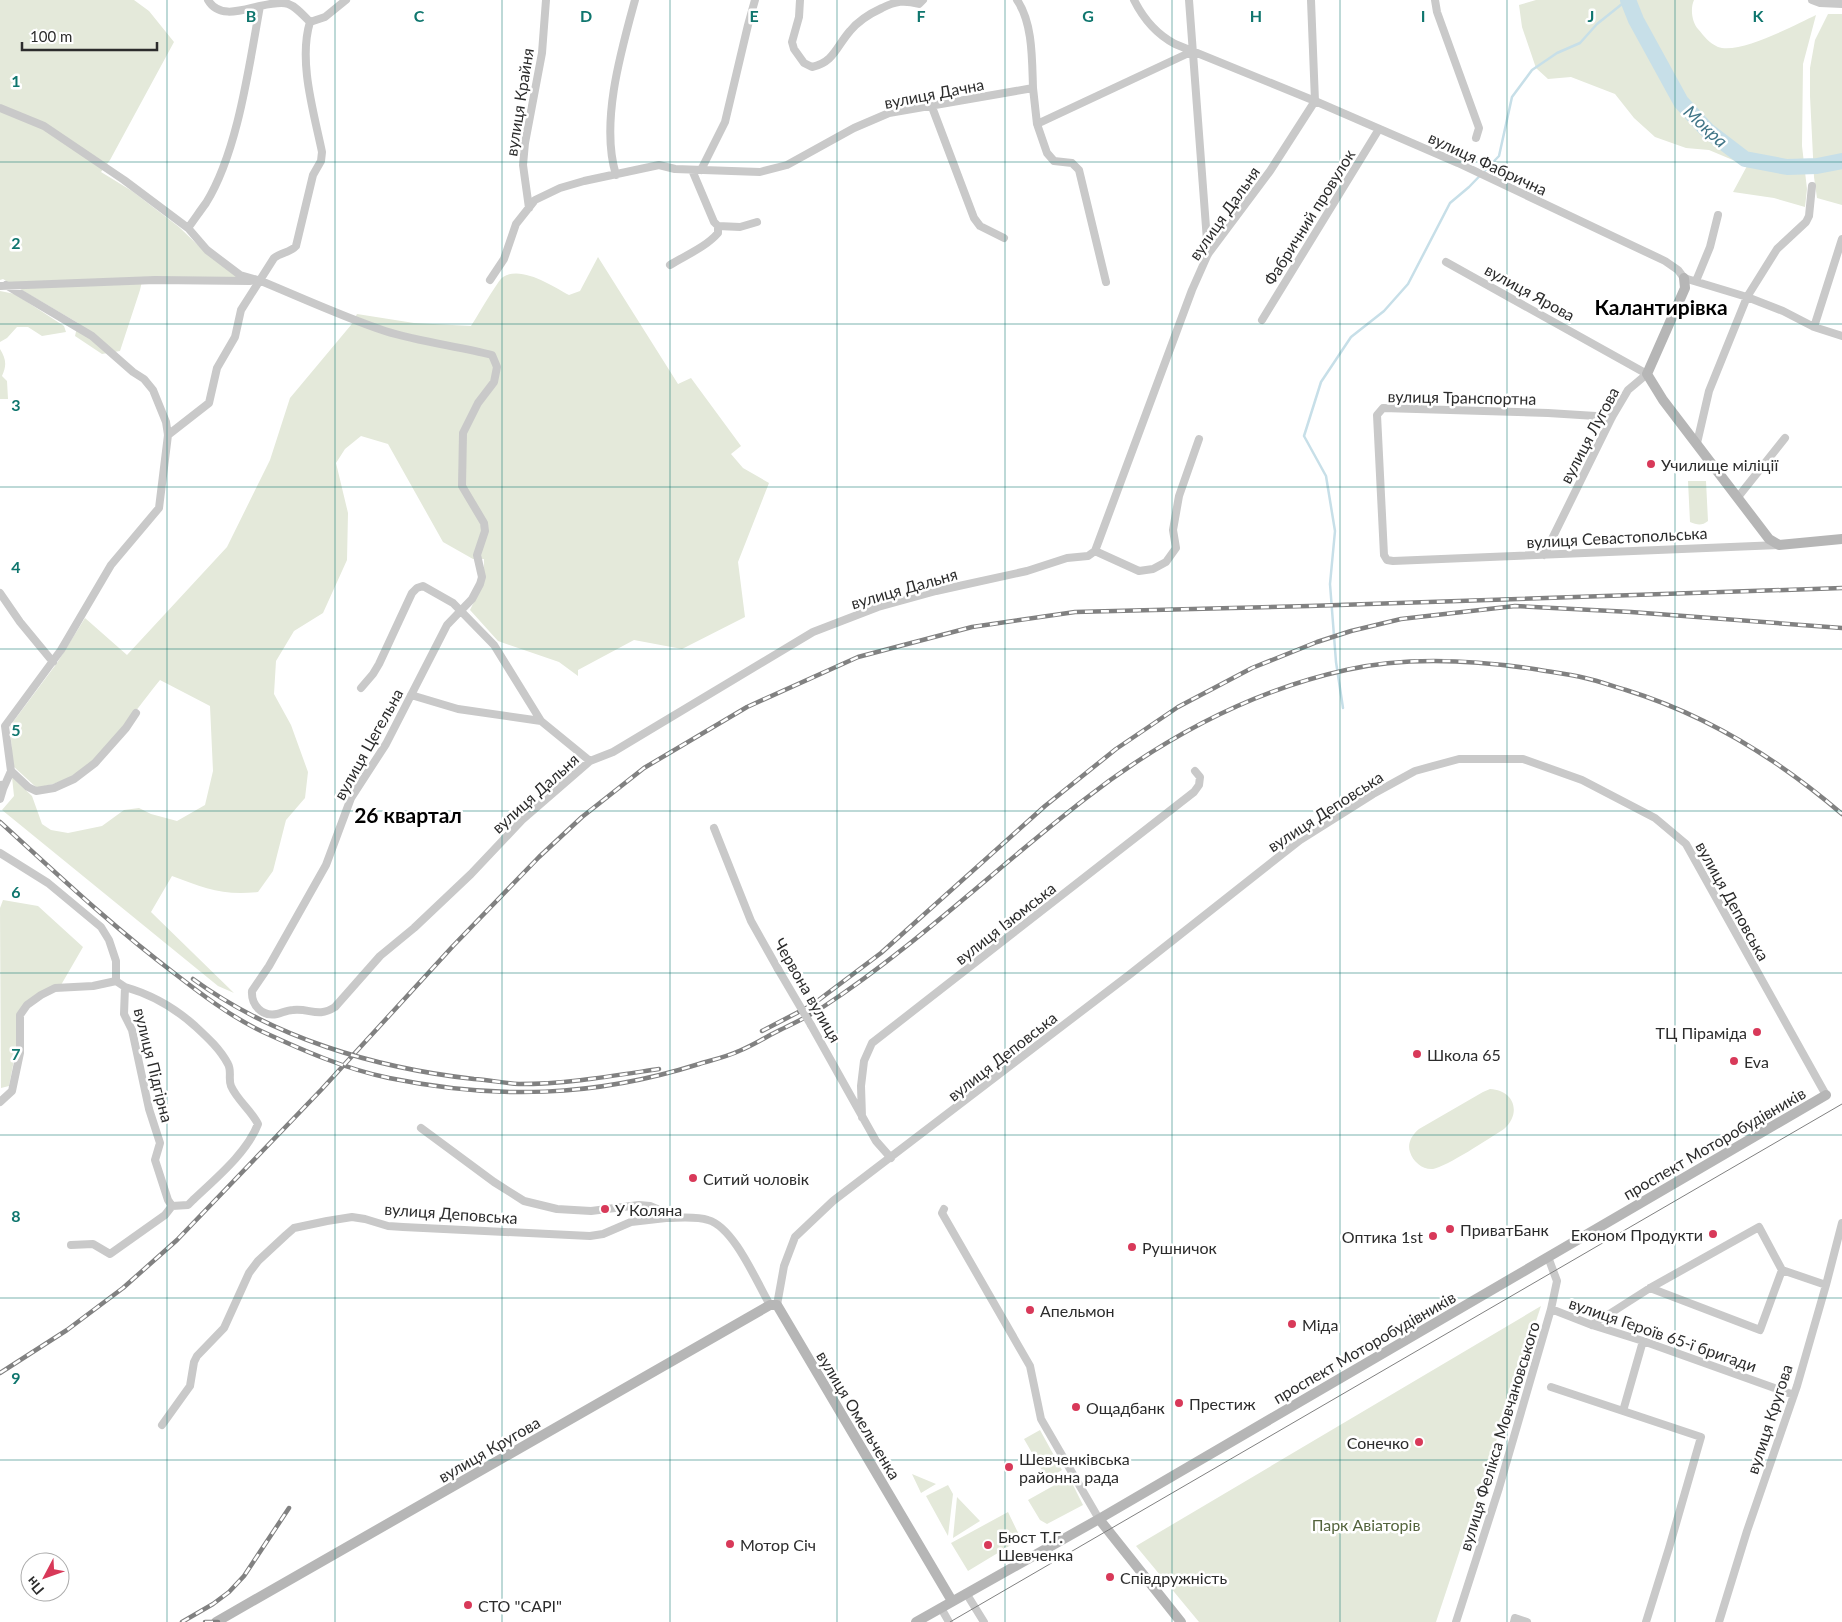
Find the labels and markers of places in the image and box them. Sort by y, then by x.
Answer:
place label: Училище міліції [1661,455,1779,474]
marker: Училище міліції [1645,458,1657,470]
place label: ТЦ Піраміда [1656,1023,1747,1042]
marker: ТЦ Піраміда [1751,1026,1763,1038]
place label: Школа 65 [1427,1045,1501,1064]
marker: Школа 65 [1411,1048,1423,1060]
place label: Eva [1744,1052,1769,1071]
marker: Eva [1728,1055,1740,1067]
place label: Ситий чоловік [703,1169,810,1188]
marker: Ситий чоловік [687,1172,699,1184]
place label: У Коляна [615,1200,682,1219]
marker: У Коляна [599,1203,611,1215]
place label: ПриватБанк [1460,1220,1549,1239]
marker: ПриватБанк [1444,1223,1456,1235]
place label: Економ Продукти [1571,1225,1703,1244]
place label: Оптика 1st [1342,1227,1423,1246]
marker: Економ Продукти [1707,1228,1719,1240]
marker: Оптика 1st [1427,1230,1439,1242]
place label: Рушничок [1142,1238,1218,1257]
marker: Рушничок [1126,1241,1138,1253]
place label: Апельмон [1040,1301,1115,1320]
marker: Апельмон [1024,1304,1036,1316]
place label: Міда [1302,1315,1338,1334]
marker: Міда [1286,1318,1298,1330]
place label: Престиж [1189,1394,1256,1413]
marker: Престиж [1173,1397,1185,1409]
place label: Ощадбанк [1086,1398,1165,1417]
marker: Ощадбанк [1070,1401,1082,1413]
place label: Сонечко [1347,1433,1409,1452]
marker: Сонечко [1413,1436,1425,1448]
place label: Шевченківська районна рада [1019,1449,1130,1486]
marker: Шевченківська районна рада [1003,1461,1015,1473]
place label: Бюст Т.Г. Шевченка [998,1527,1073,1564]
place label: Мотор Січ [740,1535,816,1554]
marker: Мотор Січ [724,1538,736,1550]
marker: Бюст Т.Г. Шевченка [982,1539,994,1551]
place label: Співдружність [1120,1568,1227,1587]
marker: Співдружність [1104,1571,1116,1583]
place label: СТО "CAPI" [478,1596,562,1615]
marker: СТО "CAPI" [462,1599,474,1611]

